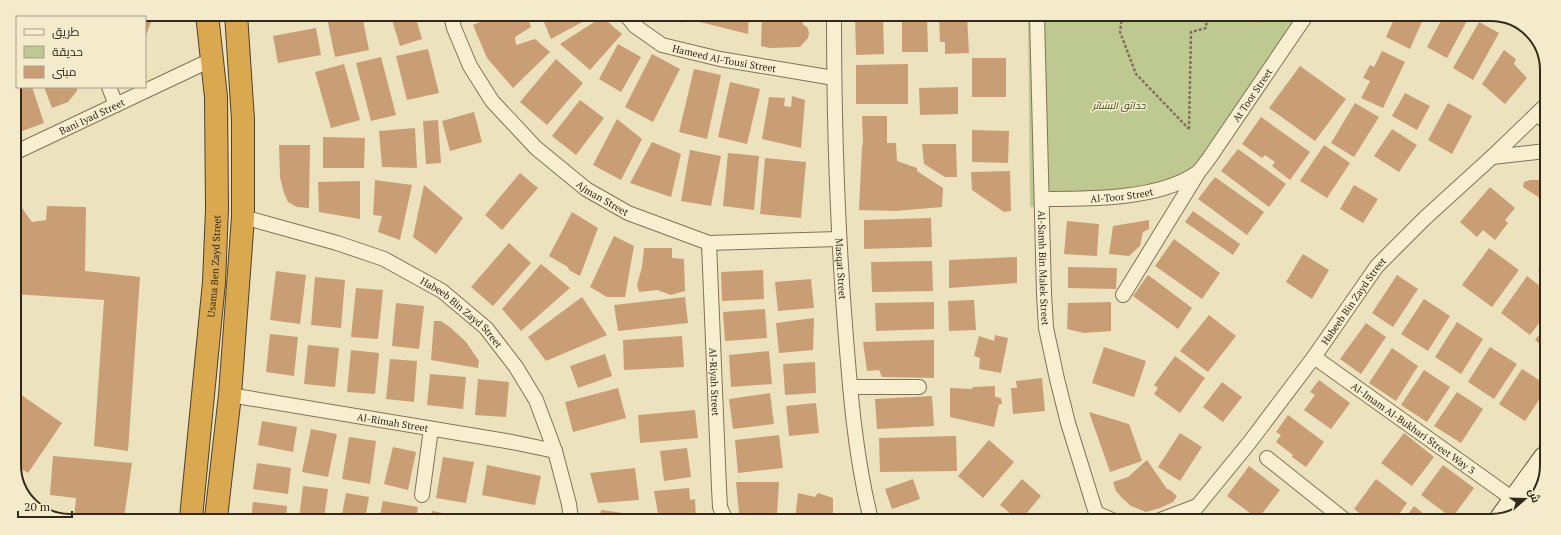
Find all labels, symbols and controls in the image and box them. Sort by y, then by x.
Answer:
legend [16,16,146,88]
text: طريق [52,24,80,39]
street label: Hameed Al-Tousi Street [671,41,778,75]
text: حديقة [52,44,83,59]
text: مبنى [52,64,77,79]
street label: At Toor Street [1229,65,1275,124]
street label: Bani Iyad Street [57,95,127,137]
park label: حدائق البشائر [1090,99,1146,112]
street label: Ajman Street [574,177,631,219]
street label: Al-Toor Street [1090,185,1155,205]
street label: Al-Samh Bin Malek Street [1035,210,1052,326]
street label: Usama Ben Zayd Street [204,214,223,318]
street label: Masqat Street [833,238,850,300]
street label: Habeeb Bin Zayd Street [1318,254,1389,347]
street label: Habeeb Bin Zayd Street [418,274,505,351]
street label: Al-Riyah Street [707,347,723,417]
street label: Al-Imam Al-Bukhari Street Way 3 [1349,379,1478,477]
street label: Al-Rimah Street [356,410,430,435]
north arrow [1505,479,1545,519]
text: ش [1525,487,1543,505]
scale bar [18,493,72,519]
text: 20 m [24,499,51,514]

